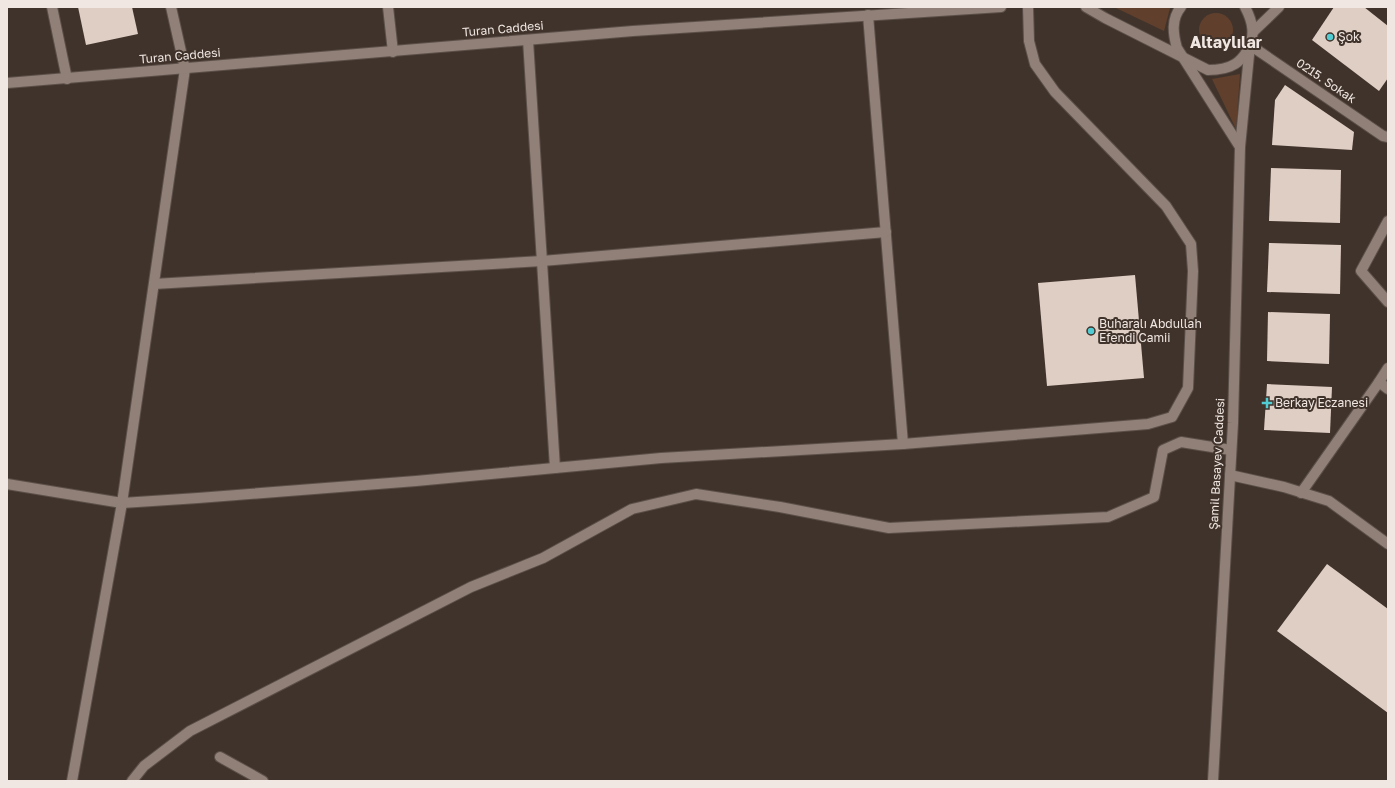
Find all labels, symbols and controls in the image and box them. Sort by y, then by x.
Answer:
street label: Turan Caddesi [462,17,544,40]
place label: Şok [1338,29,1360,44]
district label: Altaylılar [1190,32,1262,52]
marker: Şok [1325,32,1335,42]
street label: Turan Caddesi [139,44,221,67]
street label: 0215. Sokak [1294,55,1359,106]
place label: Buharalı Abdullah Efendi Camii [1099,316,1202,345]
marker: Buharalı Abdullah Efendi Camii [1086,326,1096,336]
place label: Berkay Eczanesi [1275,395,1368,410]
street label: Şamil Basayev Caddesi [1206,398,1227,530]
marker: Berkay Eczanesi [1262,398,1272,408]

